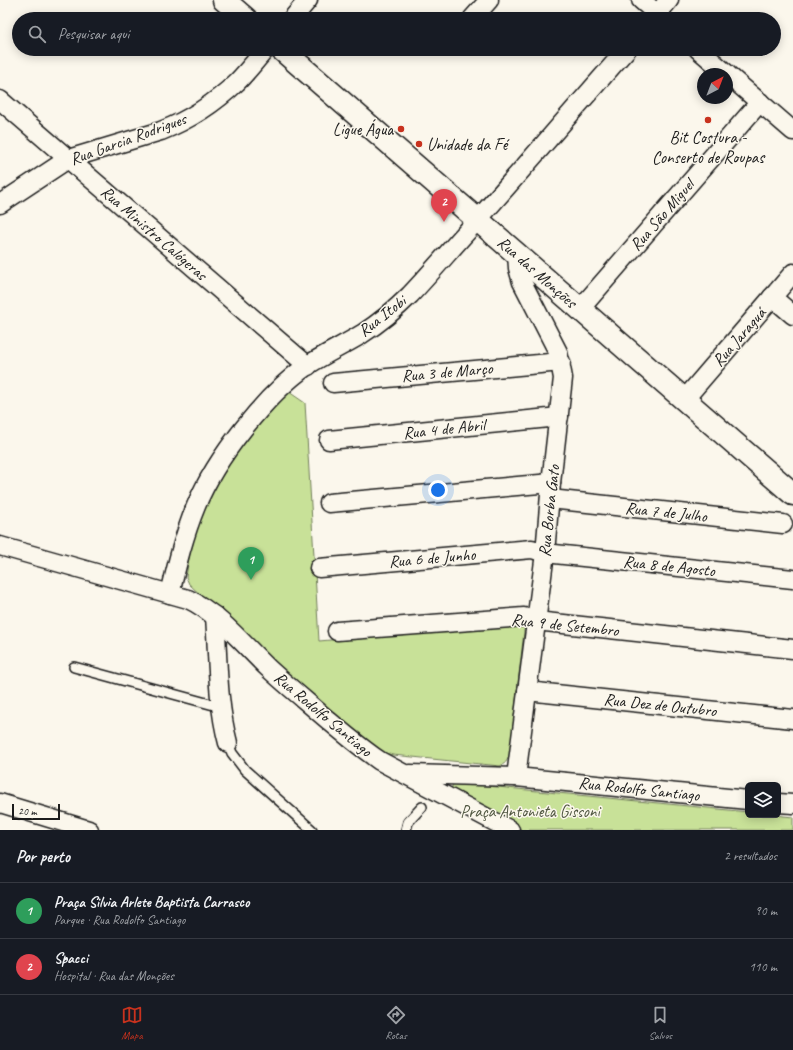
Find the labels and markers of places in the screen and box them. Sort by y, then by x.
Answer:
marker: Bit Costura - Conserto de Roupas [703,115,713,125]
place label: Ligue Água [333,118,394,140]
marker: Ligue Água [396,124,406,134]
place label: Bit Costura - Conserto de Roupas [652,127,766,168]
place label: Unidade da Fé [427,134,510,155]
marker: Unidade da Fé [414,139,424,149]
pin: 2 [431,189,457,222]
pin: 1 [238,547,264,580]

